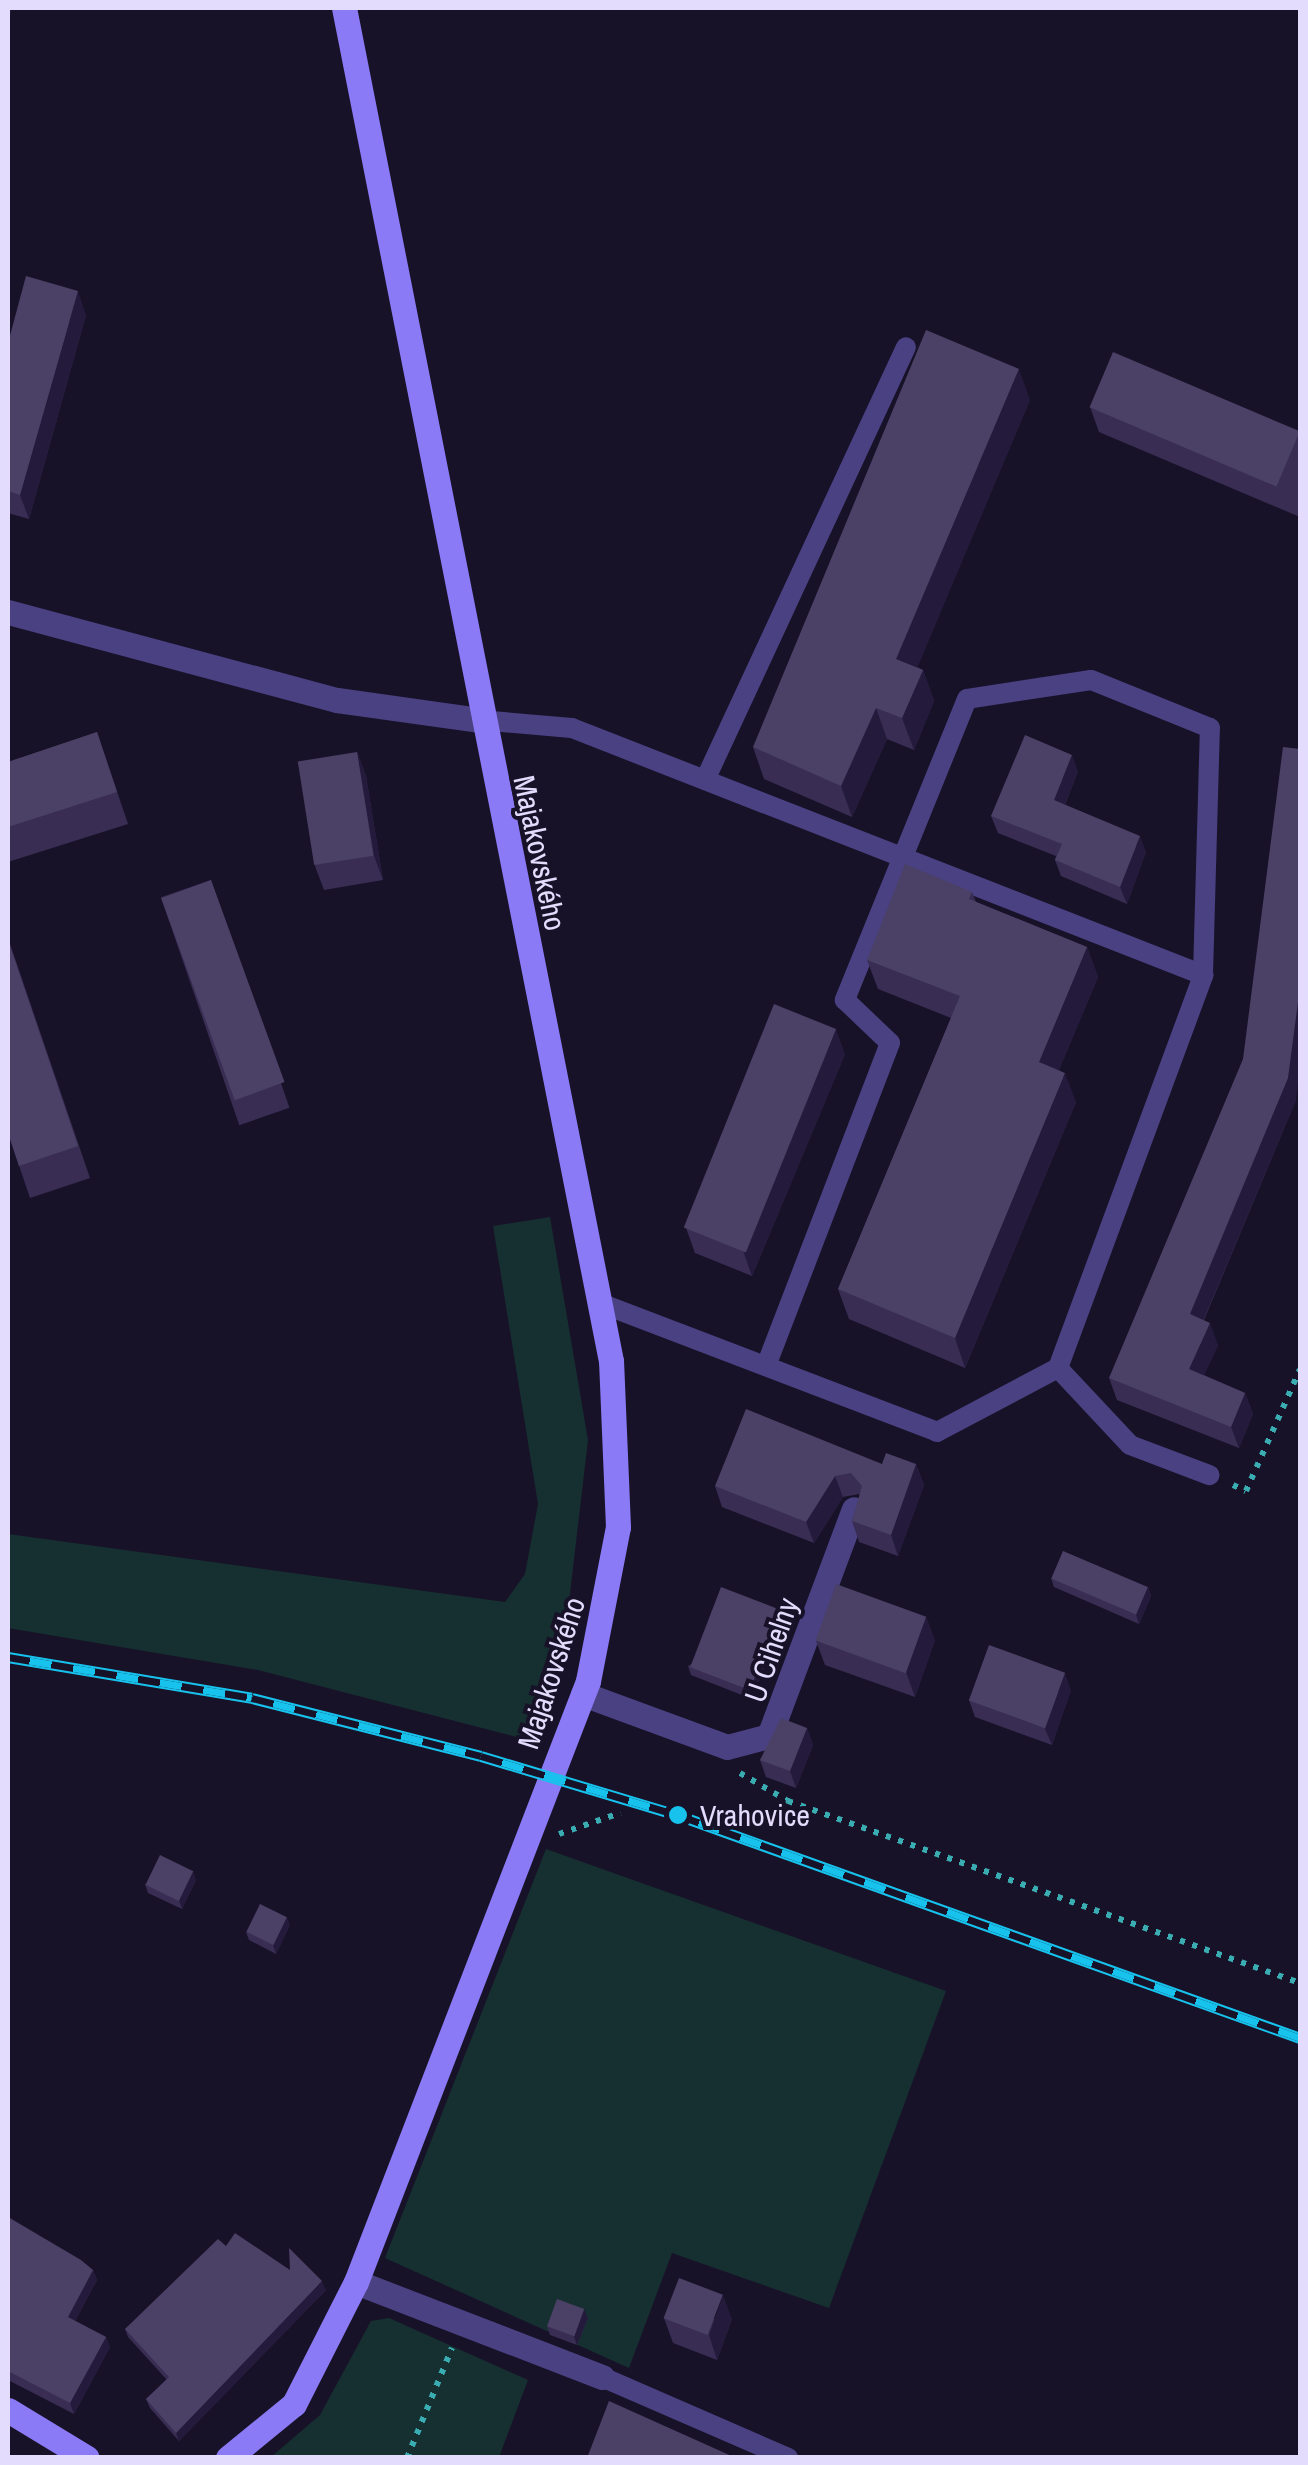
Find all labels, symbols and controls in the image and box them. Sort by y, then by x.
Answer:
street label: Majakovského [506,772,574,934]
street label: Majakovského [510,1593,592,1753]
street label: U Cihelny [736,1593,806,1707]
place label: Vrahovice [700,1797,810,1833]
marker: Vrahovice [665,1802,691,1828]

